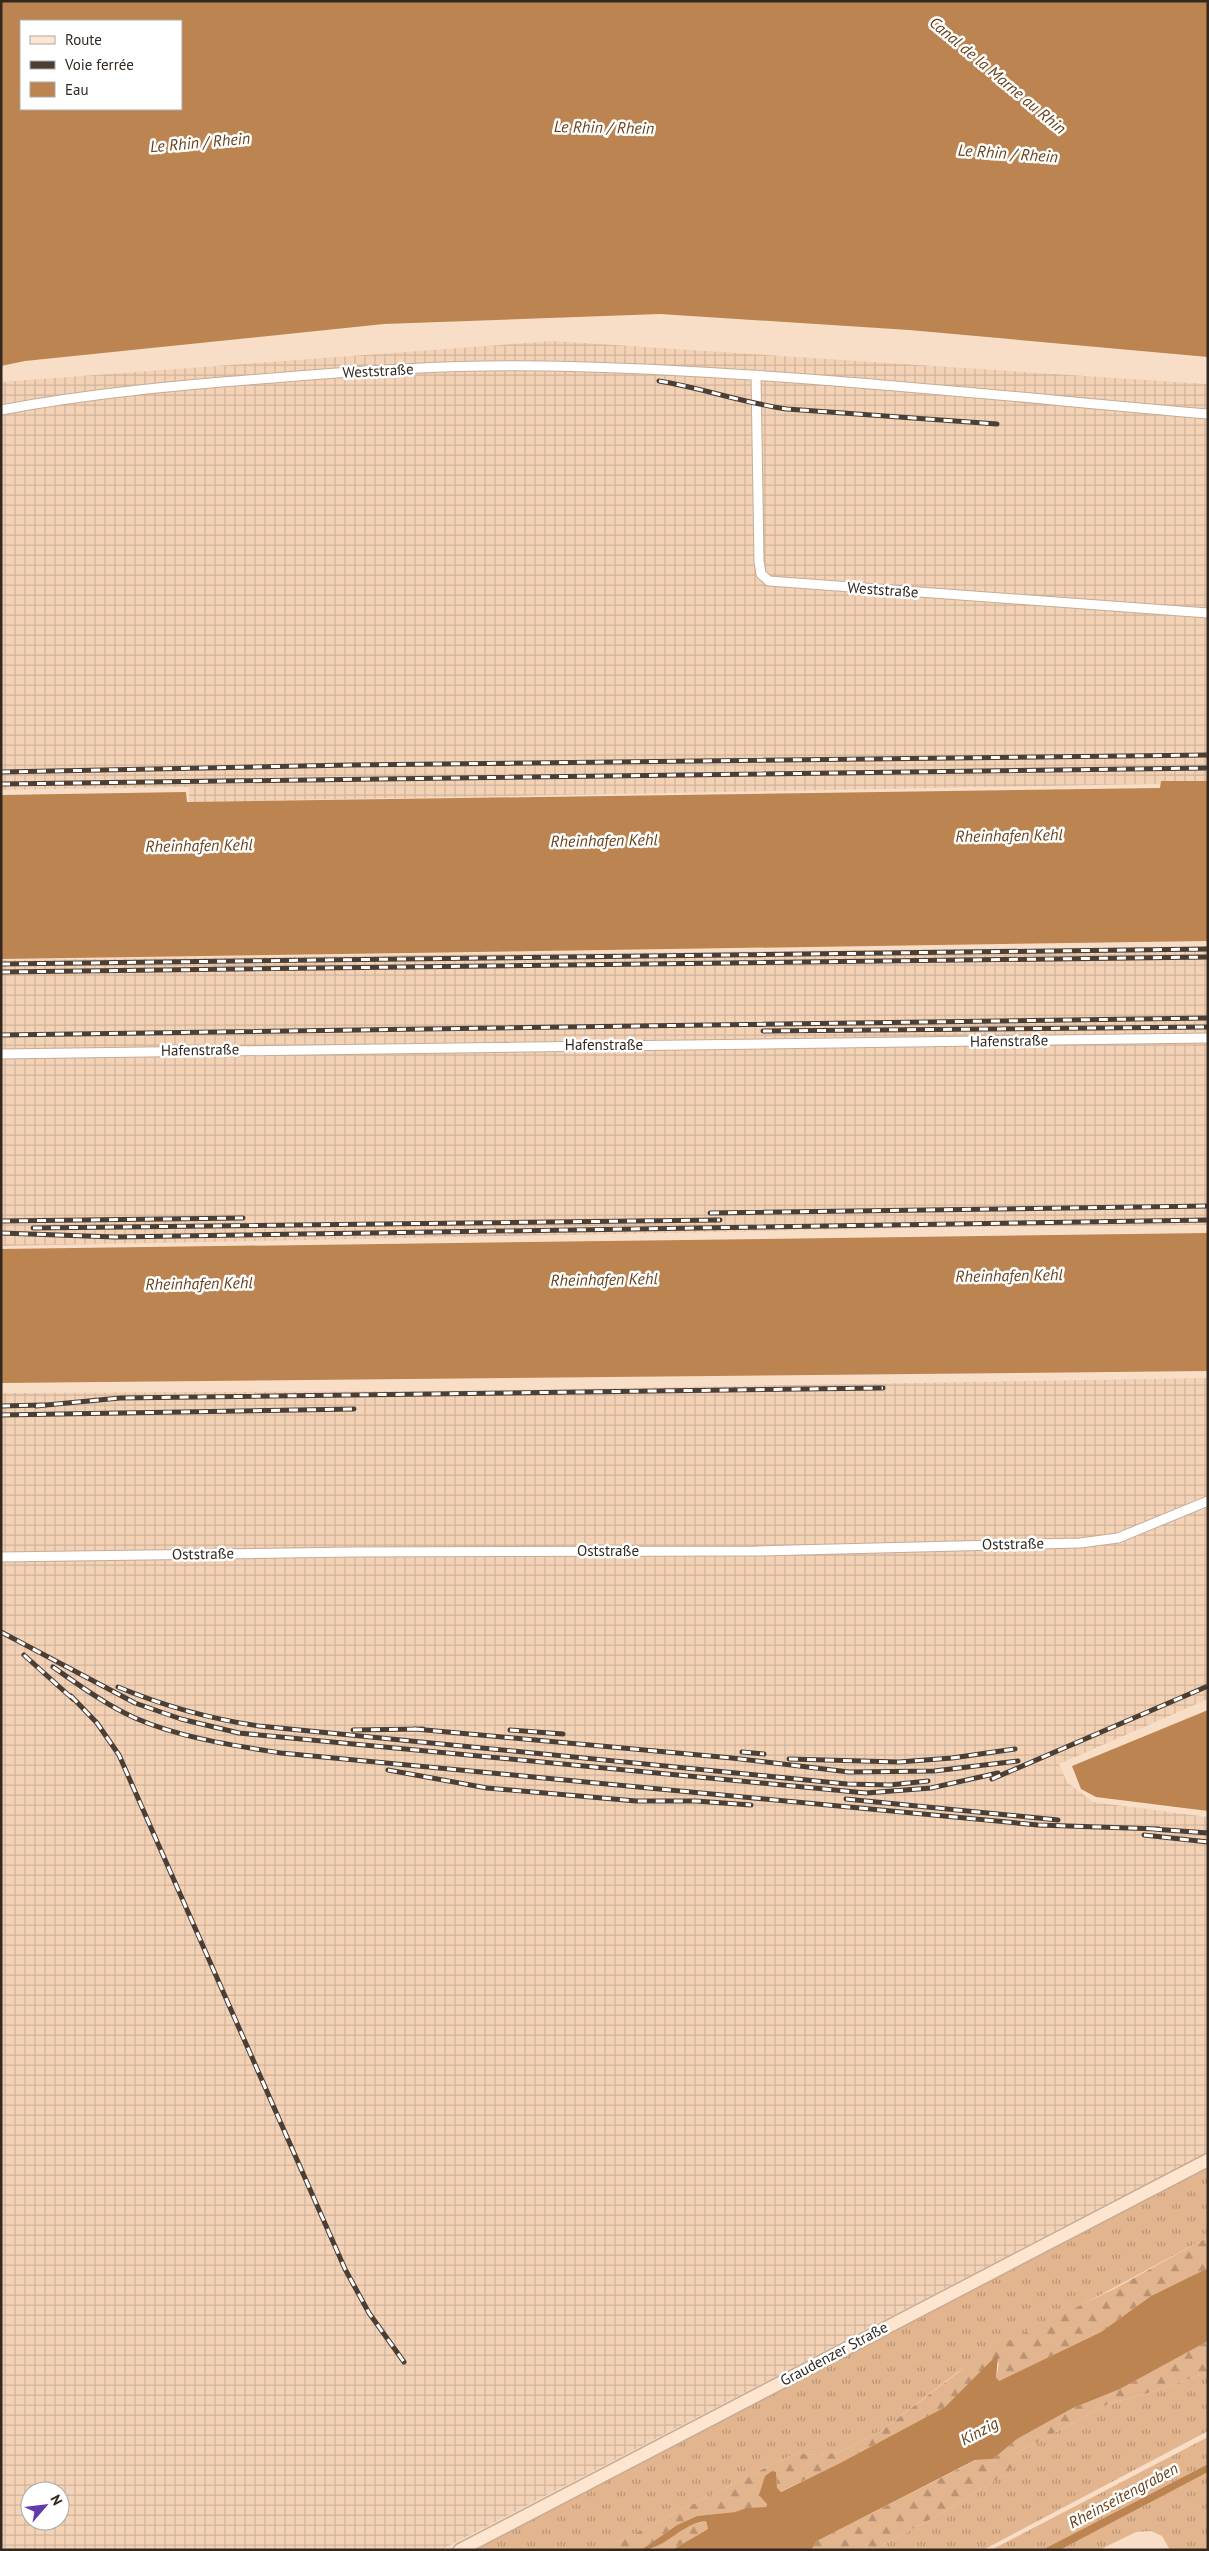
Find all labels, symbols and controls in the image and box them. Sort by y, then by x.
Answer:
water label: Canal de la Marne au Rhin [926,12,1070,138]
legend [20,20,182,110]
text: Route [65,30,102,49]
text: Voie ferrée [64,55,134,74]
text: Eau [65,80,89,99]
water label: Le Rhin / Rhein [554,116,654,138]
water label: Le Rhin / Rhein [149,128,251,156]
water label: Le Rhin / Rhein [957,140,1059,166]
street label: Weststraße [342,359,414,382]
street label: Weststraße [847,578,919,601]
water label: Rheinhafen Kehl [955,824,1063,846]
water label: Rheinhafen Kehl [550,829,658,851]
water label: Rheinhafen Kehl [145,834,253,856]
street label: Hafenstraße [970,1030,1048,1051]
street label: Hafenstraße [565,1035,643,1054]
street label: Hafenstraße [161,1039,239,1060]
water label: Rheinhafen Kehl [955,1264,1063,1286]
water label: Rheinhafen Kehl [550,1268,658,1290]
water label: Rheinhafen Kehl [145,1272,253,1294]
street label: Oststraße [982,1533,1044,1554]
street label: Oststraße [577,1541,639,1560]
street label: Oststraße [172,1543,234,1564]
street label: Graudenzer Straße [777,2317,891,2390]
water label: Kinzig [956,2413,1002,2449]
water label: Rheinseitengraben [1065,2458,1181,2532]
north arrow [20,2481,70,2531]
text: N [46,2492,67,2508]

